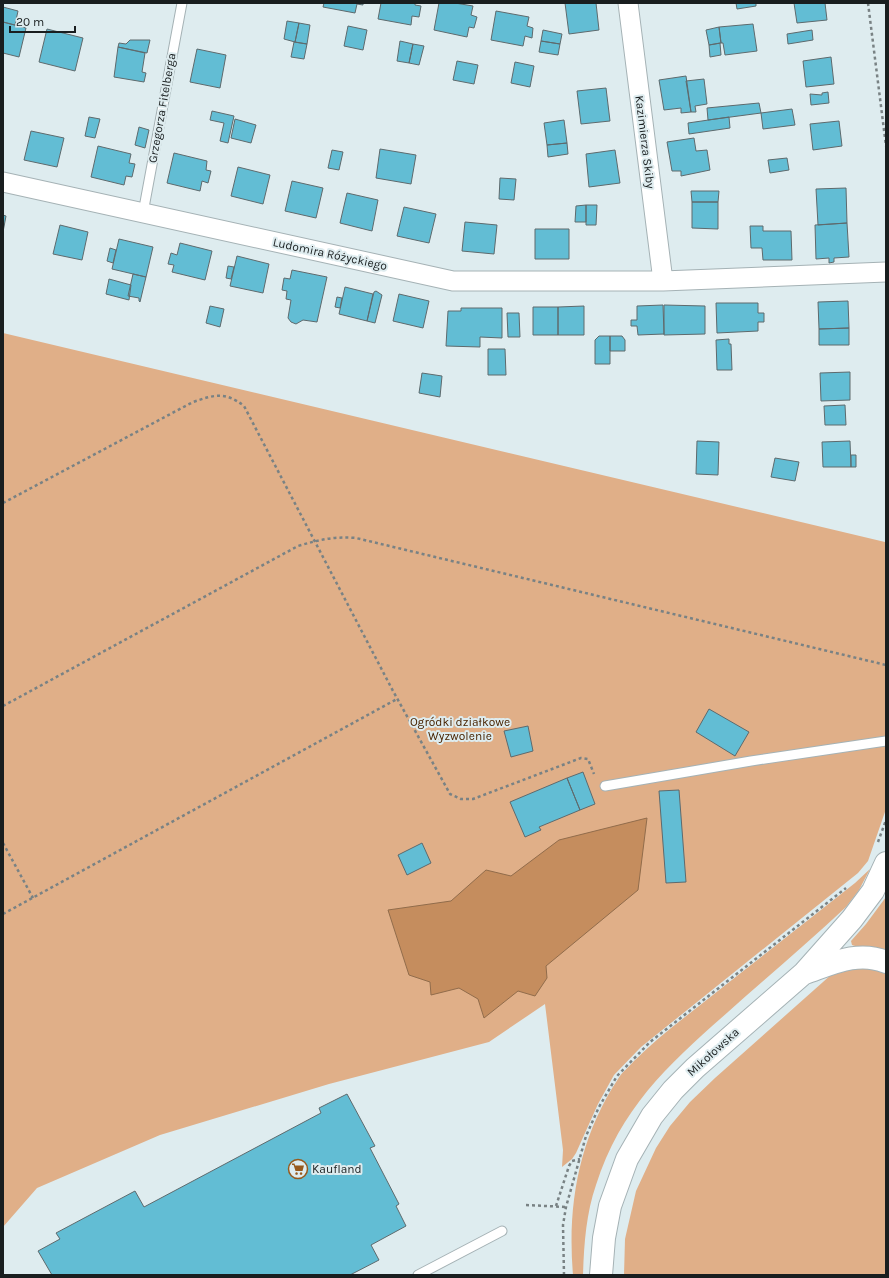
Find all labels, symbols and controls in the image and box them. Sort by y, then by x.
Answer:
scale bar [10,8,75,34]
text: 20 m [16,15,44,29]
street label: Grzegorza Fitelberga [145,52,179,164]
street label: Kazimierza Skiby [632,95,658,190]
street label: Ludomira Różyckiego [272,235,388,273]
park label: Ogródki działkowe Wyzwolenie [410,715,510,743]
street label: Mikołowska [684,1025,742,1079]
supermarket icon: Kaufland [287,1158,309,1180]
place label: Kaufland [312,1162,362,1176]

